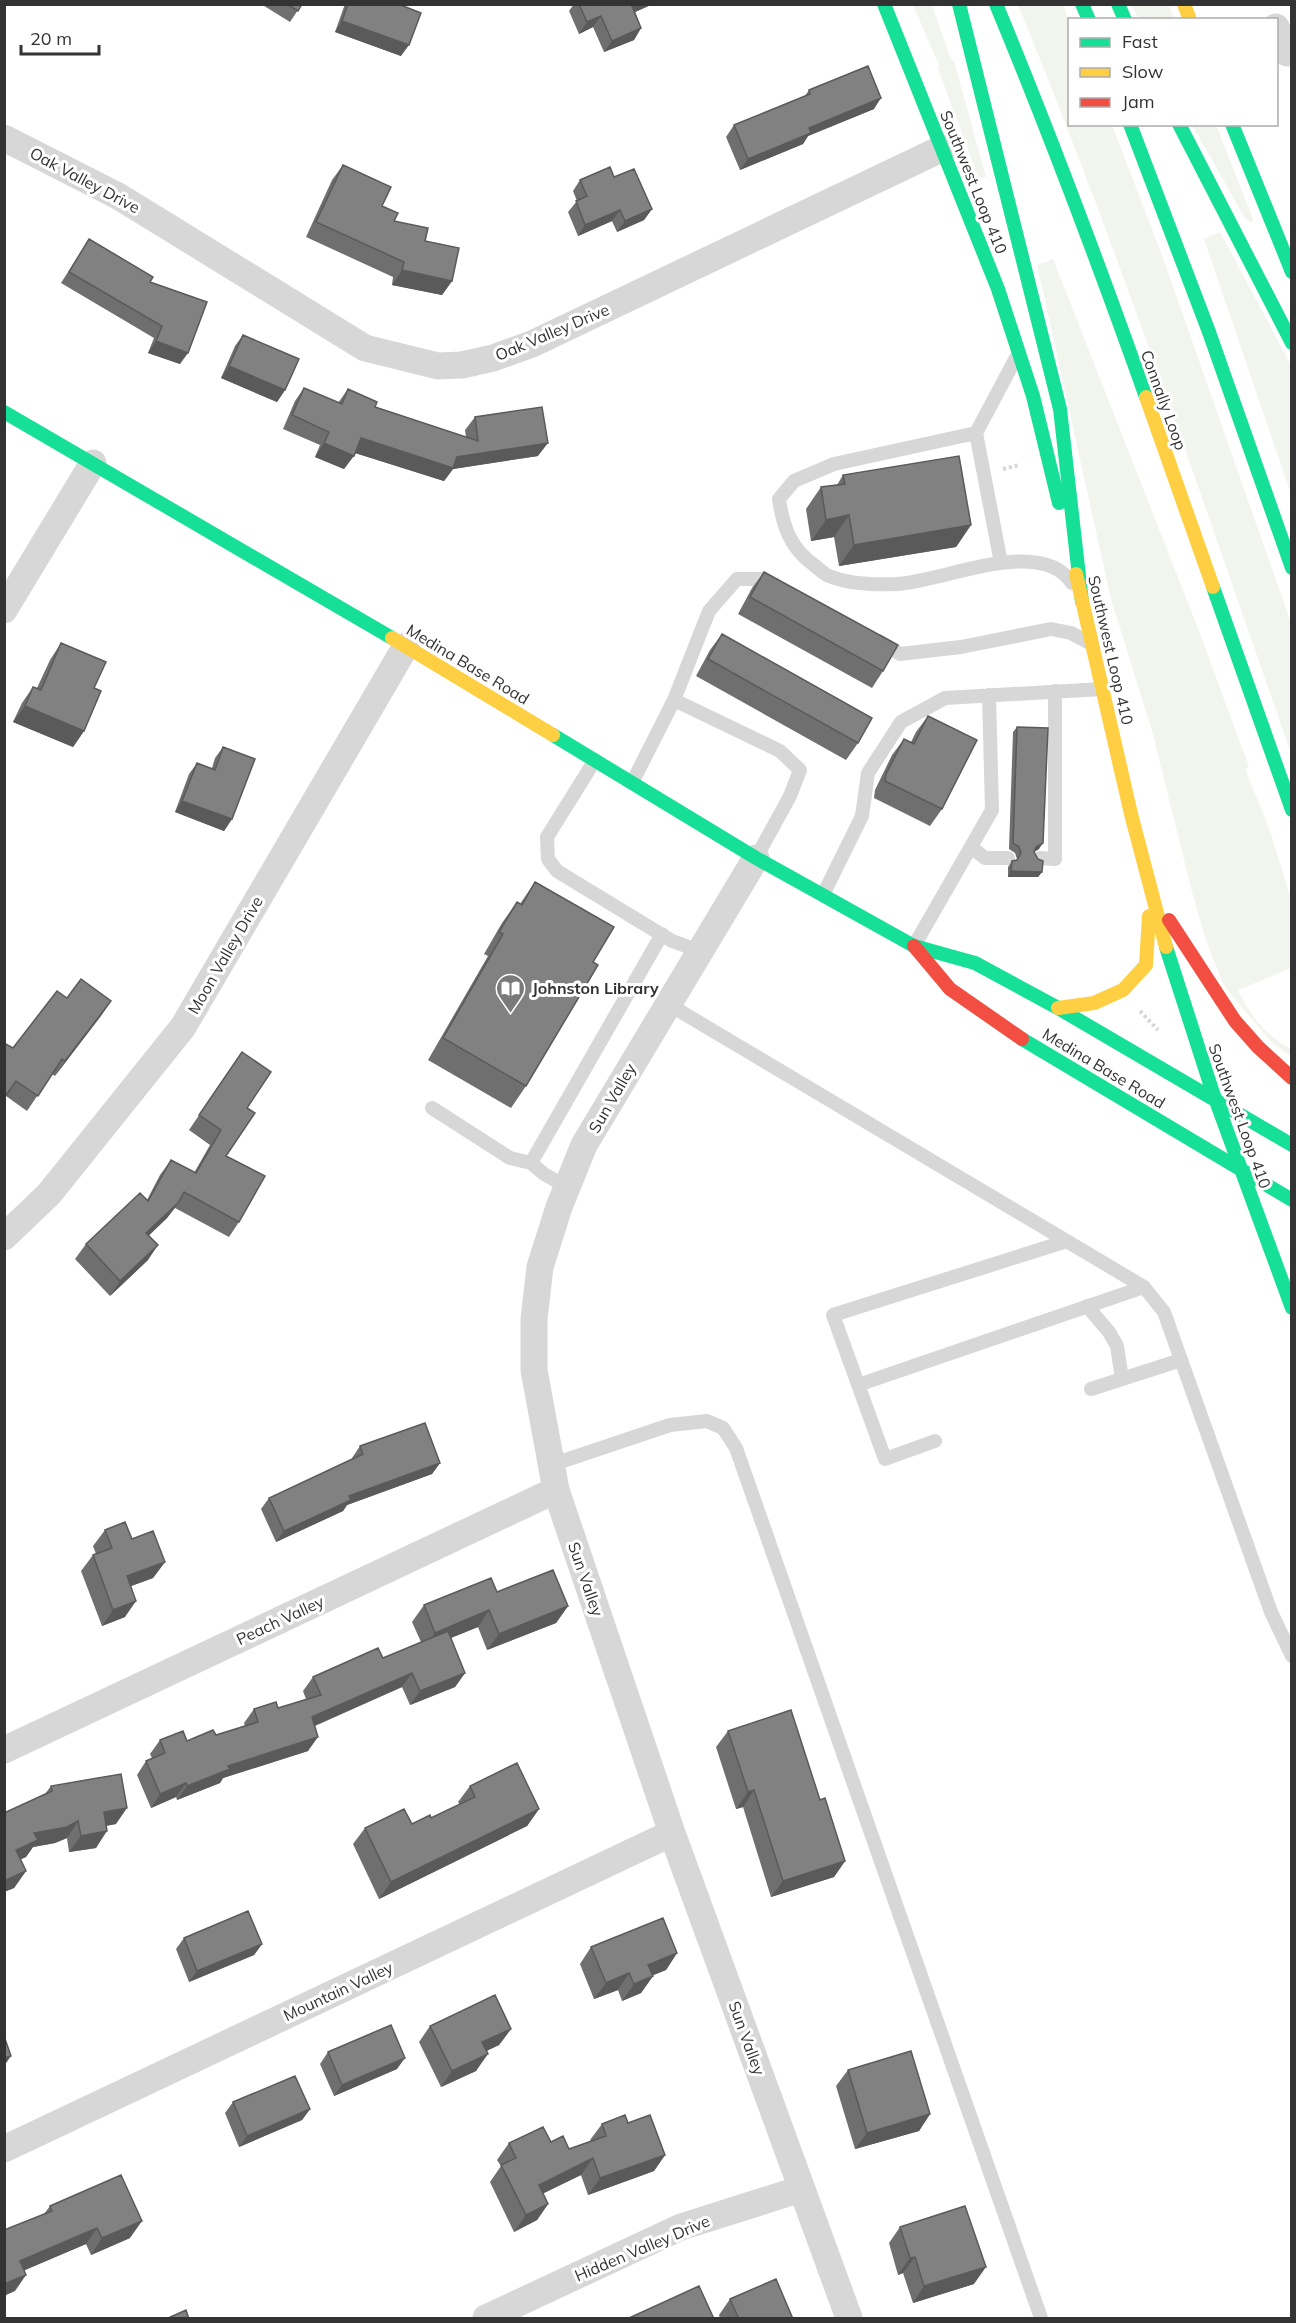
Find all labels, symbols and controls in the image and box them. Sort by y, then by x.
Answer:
scale bar [21,18,99,56]
legend [1068,18,1278,126]
text: 20 m [30,27,72,50]
text: Fast [1122,30,1158,53]
text: Slow [1122,60,1164,83]
text: Jam [1122,90,1155,113]
street label: Southwest Loop 410 [936,107,1012,257]
street label: Oak Valley Drive [27,143,143,217]
street label: Oak Valley Drive [492,299,612,365]
street label: Connally Loop [1137,347,1191,453]
street label: Southwest Loop 410 [1084,573,1138,727]
street label: Medina Base Road [403,620,533,708]
street label: Moon Valley Drive [183,892,267,1018]
library icon: Johnston Library [495,972,527,1014]
place label: Johnston Library [532,978,659,998]
street label: Medina Base Road [1039,1024,1169,1112]
street label: Southwest Loop 410 [1204,1041,1276,1191]
street label: Sun Valley [584,1059,640,1136]
street label: Sun Valley [564,1539,608,1619]
street label: Peach Valley [233,1591,327,1649]
street label: Mountain Valley [280,1957,396,2025]
street label: Sun Valley [724,1998,770,2078]
street label: Hidden Valley Drive [571,2210,713,2286]

